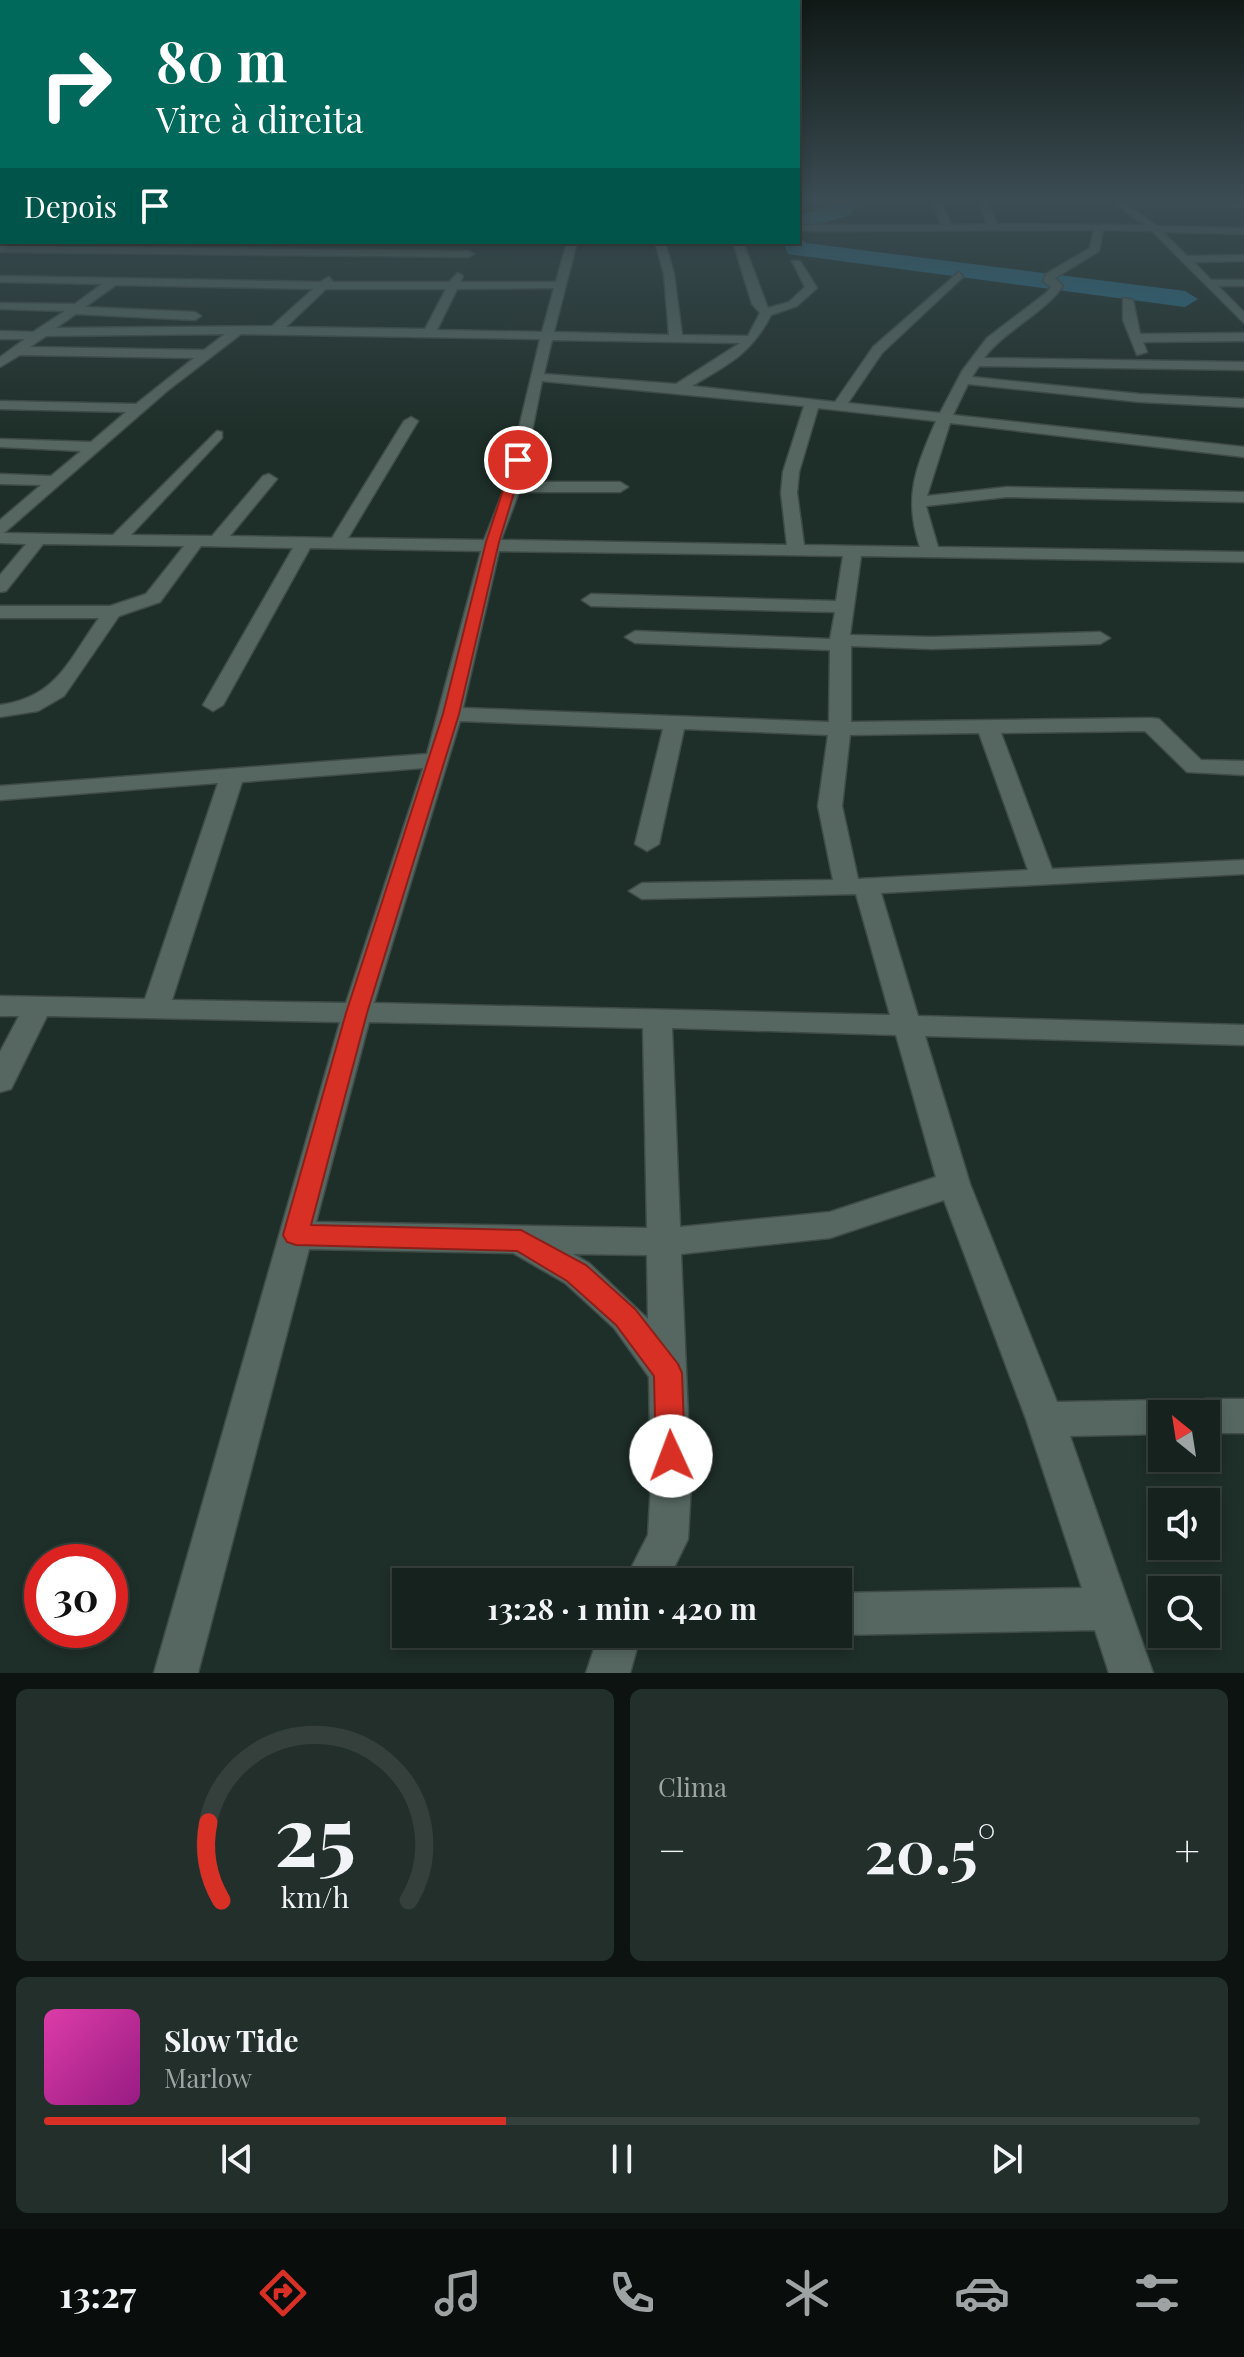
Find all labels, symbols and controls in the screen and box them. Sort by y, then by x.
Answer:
text: 80 m [156,22,287,97]
icon: right [24,32,128,136]
text: Vire à direita [156,94,363,142]
icon: arrive [133,184,177,228]
text: Depois [24,186,117,226]
pin [484,426,552,494]
icon: arrive [496,438,540,482]
north arrow [1148,1400,1220,1472]
map controls [1148,1400,1220,1648]
position arrow [629,1414,713,1498]
button: sound [1148,1488,1220,1560]
speed limit sign: 30 [24,1544,128,1648]
button: search [1148,1576,1220,1648]
text: 13:28 · 1 min · 420 m [487,1588,757,1628]
text: Clima [658,1769,727,1804]
text: 25 [274,1777,356,1888]
text: 20.5° [865,1809,996,1889]
text: − [658,1819,686,1878]
text: + [1174,1819,1200,1878]
text: km/h [281,1877,349,1915]
text: Slow Tide [164,2020,299,2060]
text: Marlow [164,2060,252,2095]
icon: previous [215,2137,259,2181]
icon: pause [600,2137,644,2181]
icon: next [985,2137,1029,2181]
icon: directions [255,2265,311,2321]
icon: music [430,2265,486,2321]
icon: phone [604,2265,660,2321]
icon: climate [779,2265,835,2321]
icon: car [954,2265,1010,2321]
icon: filters [1129,2265,1185,2321]
text: 13:27 [59,2269,136,2317]

